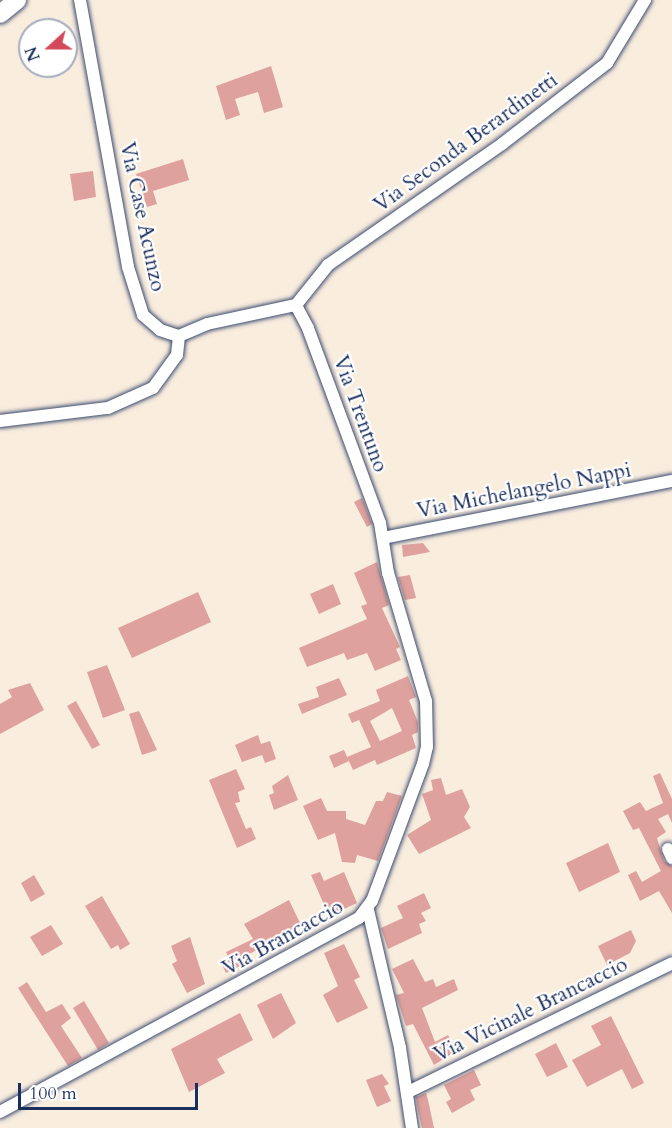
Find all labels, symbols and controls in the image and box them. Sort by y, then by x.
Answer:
north arrow [18,18,78,78]
text: N [20,43,46,64]
street label: Via Seconda Berardinetti [369,68,563,218]
street label: Via Case Acunzo [114,140,170,294]
street label: Via Trentuno [327,352,393,476]
street label: Via Michelangelo Nappi [415,458,633,524]
street label: Via Brancaccio [218,894,348,982]
street label: Via Vicinale Brancaccio [430,952,632,1068]
scale bar [21,1071,201,1109]
text: 100 m [29,1081,77,1106]

